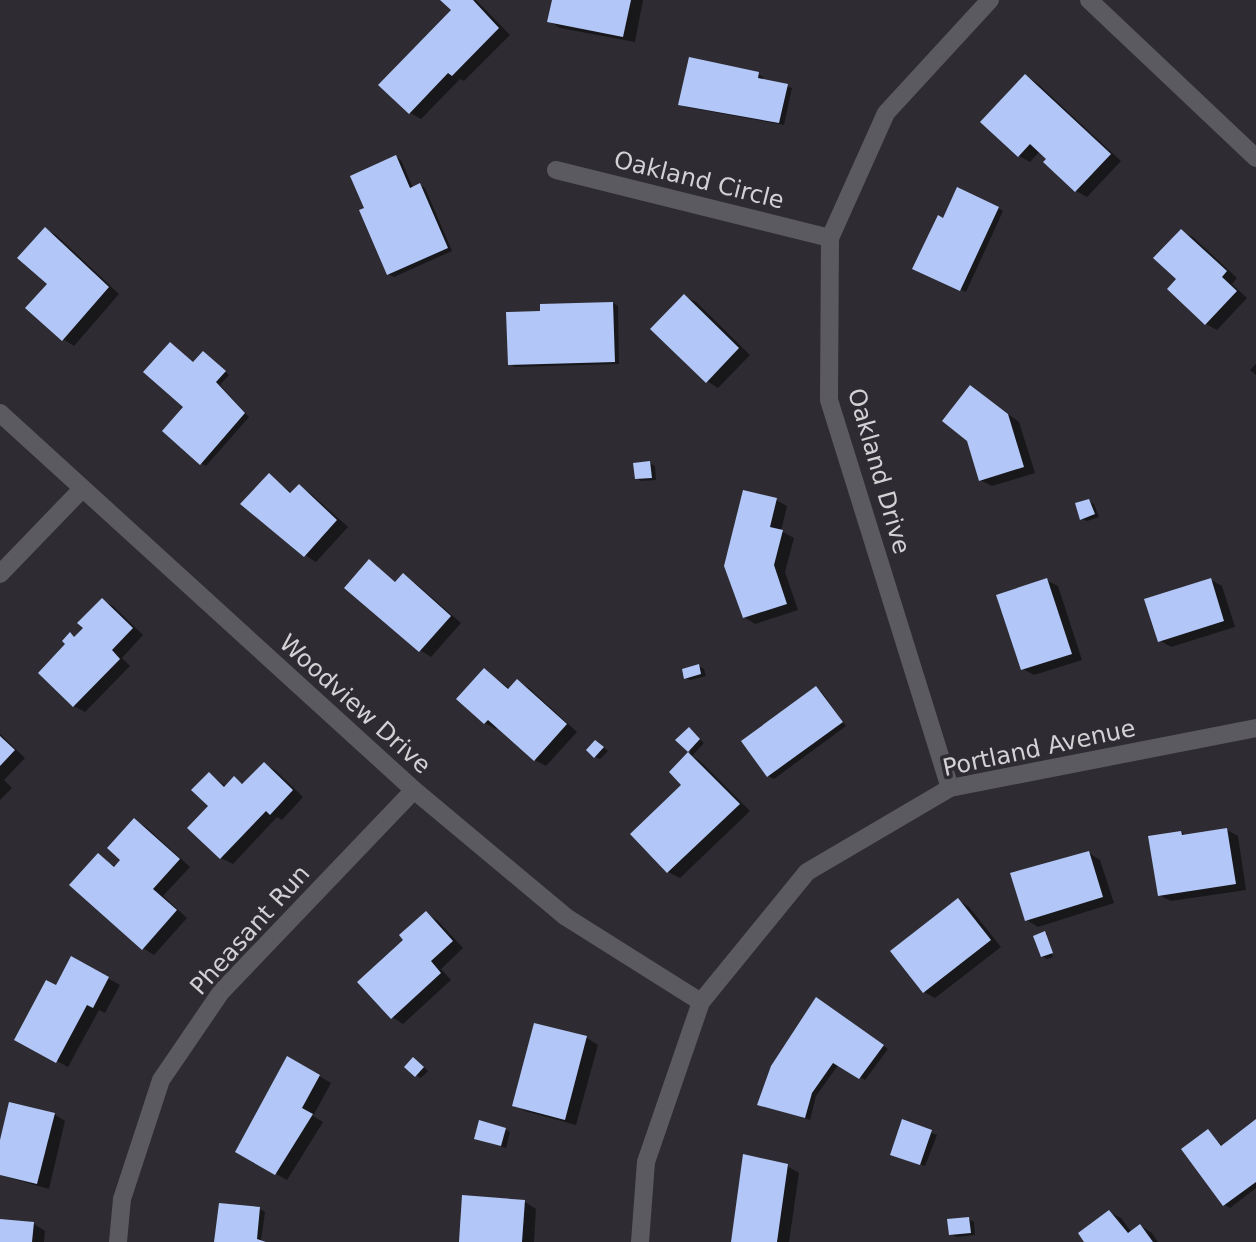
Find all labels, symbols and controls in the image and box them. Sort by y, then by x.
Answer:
street label: Oakland Circle [611,145,787,215]
street label: Oakland Drive [842,385,916,557]
street label: Woodview Drive [274,629,436,779]
street label: Portland Avenue [940,714,1138,782]
street label: Pheasant Run [185,859,315,1001]

